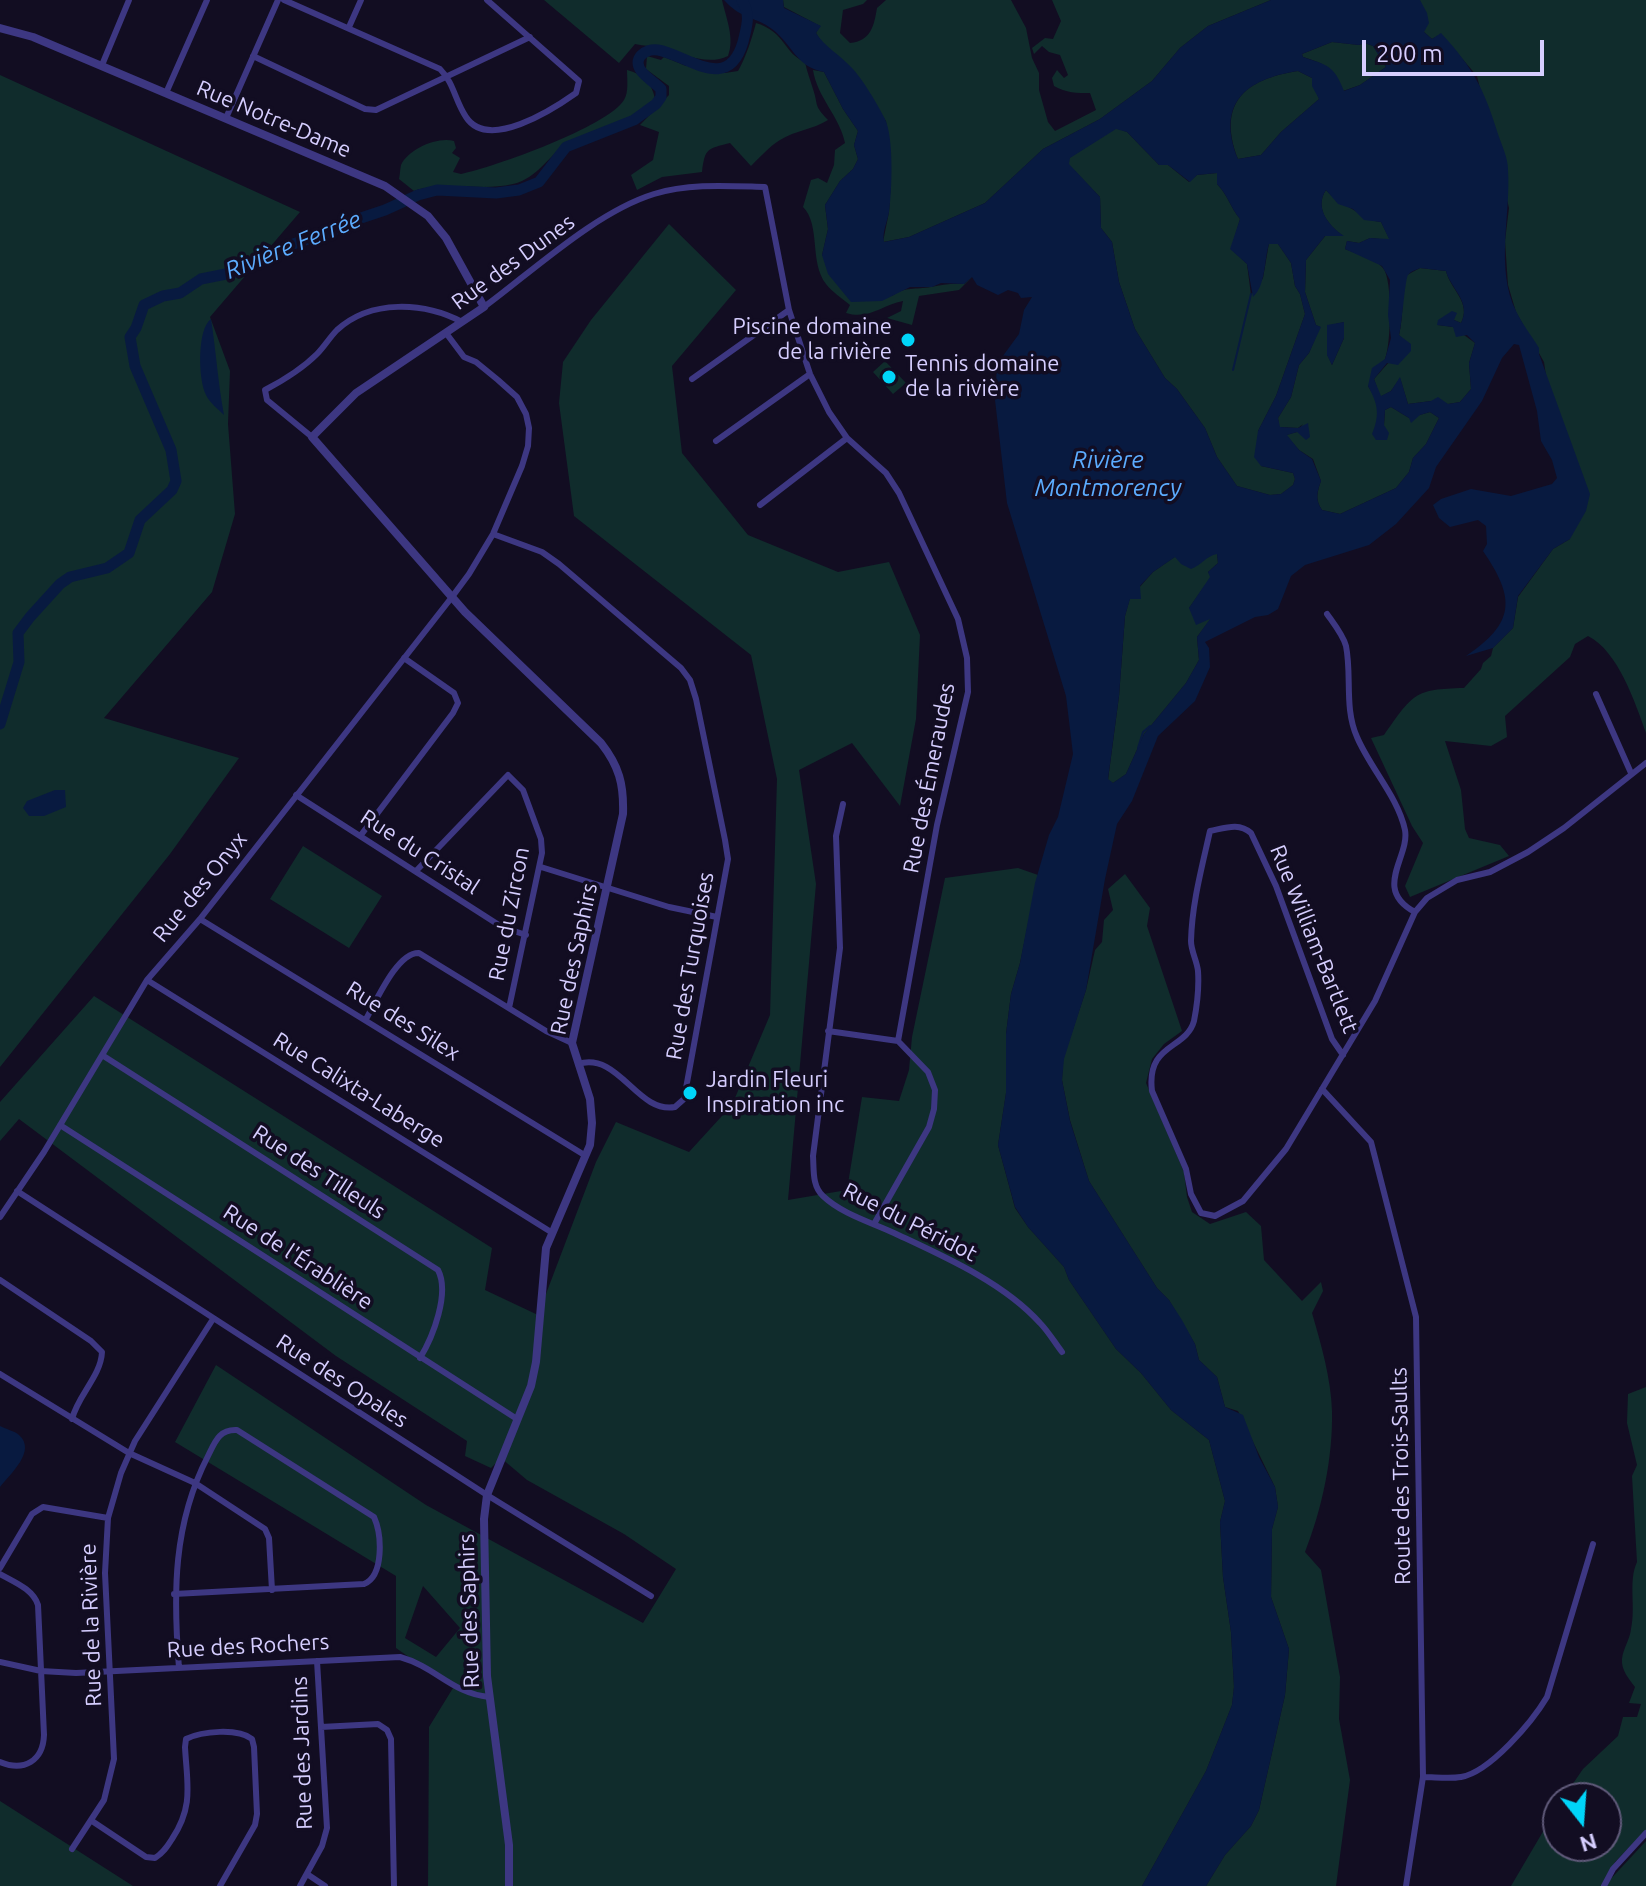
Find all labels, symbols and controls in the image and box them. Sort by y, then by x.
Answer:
scale bar [1366,24,1548,74]
text: 200 m [1376,40,1443,67]
street label: Rue Notre-Dame [193,75,355,163]
water label: Rivière Ferrée [221,205,365,285]
street label: Rue des Dunes [446,209,580,315]
place label: Piscine domaine de la rivière [733,314,892,366]
marker: Piscine domaine de la rivière [899,331,917,349]
place label: Tennis domaine de la rivière [905,351,1059,402]
marker: Tennis domaine de la rivière [880,368,898,386]
water label: Rivière Montmorency [1035,446,1181,502]
street label: Rue des Émeraudes [898,681,960,875]
street label: Rue du Cristal [356,804,484,900]
street label: Rue des Onyx [147,826,253,948]
street label: Rue William-Bartlett [1264,841,1364,1037]
street label: Rue du Zircon [483,845,535,983]
street label: Rue des Turquoises [660,870,720,1062]
street label: Rue des Saphirs [545,881,603,1037]
street label: Rue des Silex [341,976,465,1066]
street label: Rue Calixta-Laberge [268,1027,450,1153]
place label: Jardin Fleuri Inspiration inc [706,1067,844,1118]
marker: Jardin Fleuri Inspiration inc [681,1084,699,1102]
street label: Rue des Tilleuls [248,1119,390,1225]
street label: Rue du Péridot [839,1177,981,1267]
street label: Rue de l'Érablière [218,1199,378,1315]
street label: Rue des Opales [271,1329,413,1433]
street label: Route des Trois-Saults [1386,1367,1416,1585]
street label: Rue des Saphirs [453,1533,485,1689]
street label: Rue de la Rivière [75,1543,107,1707]
street label: Rue des Rochers [166,1629,330,1663]
street label: Rue des Jardins [286,1676,318,1830]
north arrow [1542,1782,1622,1862]
text: N [1577,1829,1600,1858]

